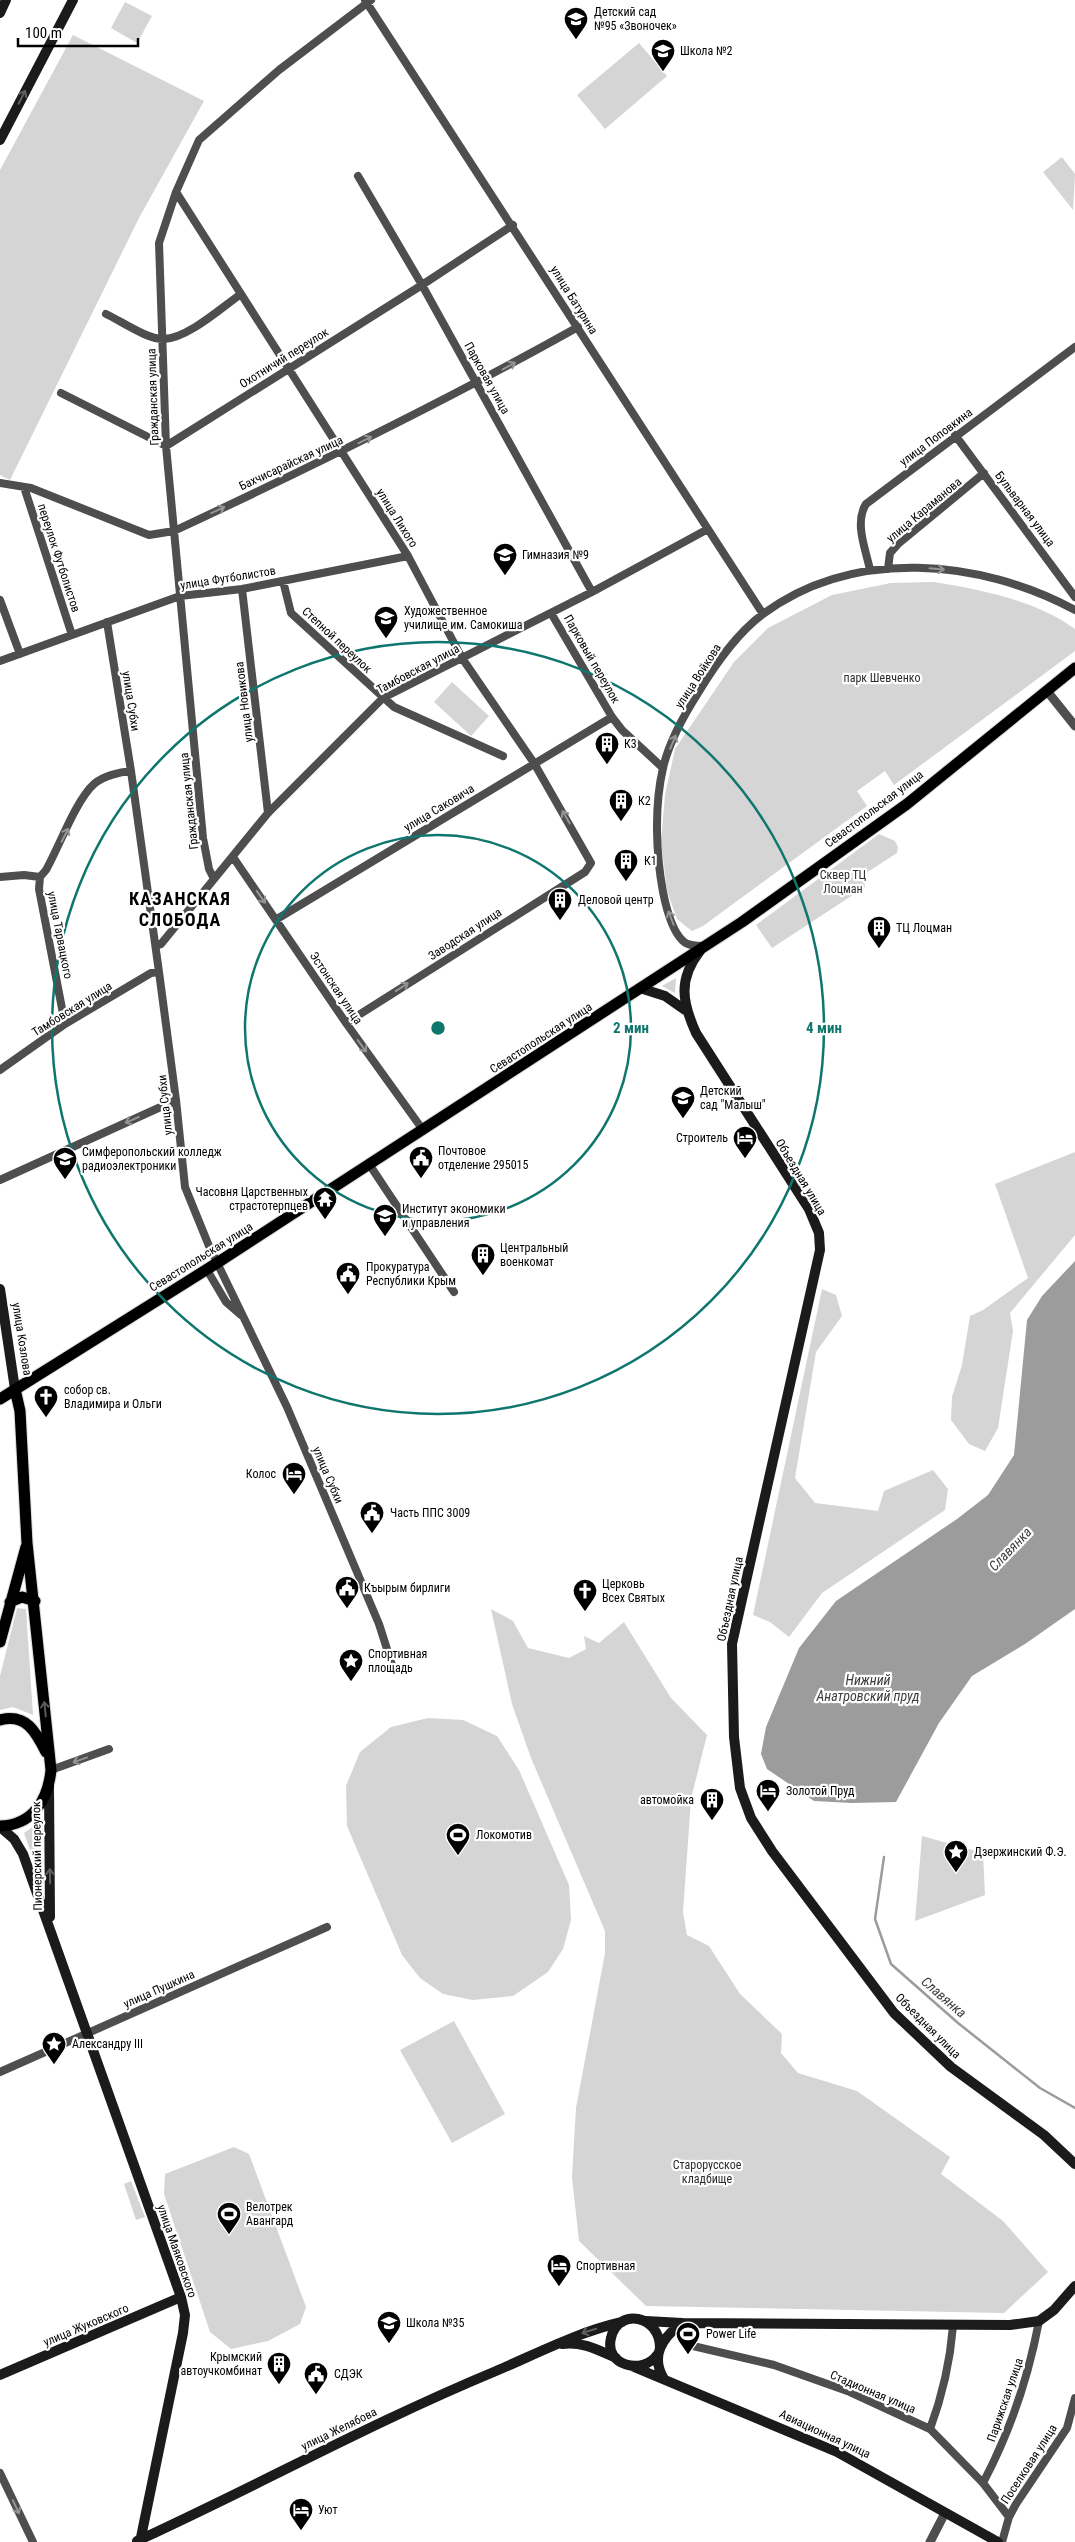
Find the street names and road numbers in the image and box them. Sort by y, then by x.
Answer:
street label: улица Батурина [547,263,601,337]
street label: Охотничий переулок [237,325,331,391]
street label: Парковая улица [461,340,513,417]
street label: Гражданская улица [144,348,162,446]
street label: улица Поповкина [897,405,975,469]
street label: Бахчисарайская улица [237,433,345,493]
street label: Бульварная улица [992,469,1058,549]
street label: улица Караманова [884,474,964,545]
street label: улица Лихого [373,486,421,550]
street label: переулок Футболистов [35,502,83,614]
street label: улица Футболистов [179,564,277,592]
street label: Степной переулок [299,604,375,676]
street label: Парковый переулок [561,612,623,706]
street label: Тамбовская улица [374,641,462,697]
street label: улица Войкова [672,641,724,711]
street label: улица Новикова [232,661,256,743]
street label: улица Субхи [119,670,143,732]
street label: Гражданская улица [177,752,201,850]
street label: Севастопольская улица [822,767,926,850]
street label: улица Саковича [401,781,477,835]
street label: улица Тарвацкого [45,890,75,980]
street label: Заводская улица [426,905,505,963]
street label: Эстонская улица [307,949,365,1027]
street label: Тамбовская улица [29,979,115,1039]
street label: Севастопольская улица [487,1000,595,1076]
street label: улица Субхи [155,1074,175,1136]
street label: Объездная улица [773,1136,829,1218]
street label: Севастопольская улица [147,1219,255,1295]
street label: улица Козлова [9,1302,35,1377]
street label: улица Субхи [310,1444,346,1506]
street label: Объездная улица [714,1555,746,1643]
street label: Пионерский переулок [29,1801,45,1911]
street label: улица Пушкина [121,1967,197,2011]
street label: Объездная улица [893,1991,964,2062]
street label: улица Маяковского [154,2203,200,2299]
street label: улица Жуковского [41,2301,131,2349]
street label: Парижская улица [984,2356,1026,2444]
street label: Стадионная улица [828,2368,918,2416]
street label: улица Желябова [299,2405,379,2453]
street label: Авиационная улица [777,2407,873,2461]
street label: Поселковая улица [998,2421,1060,2506]

